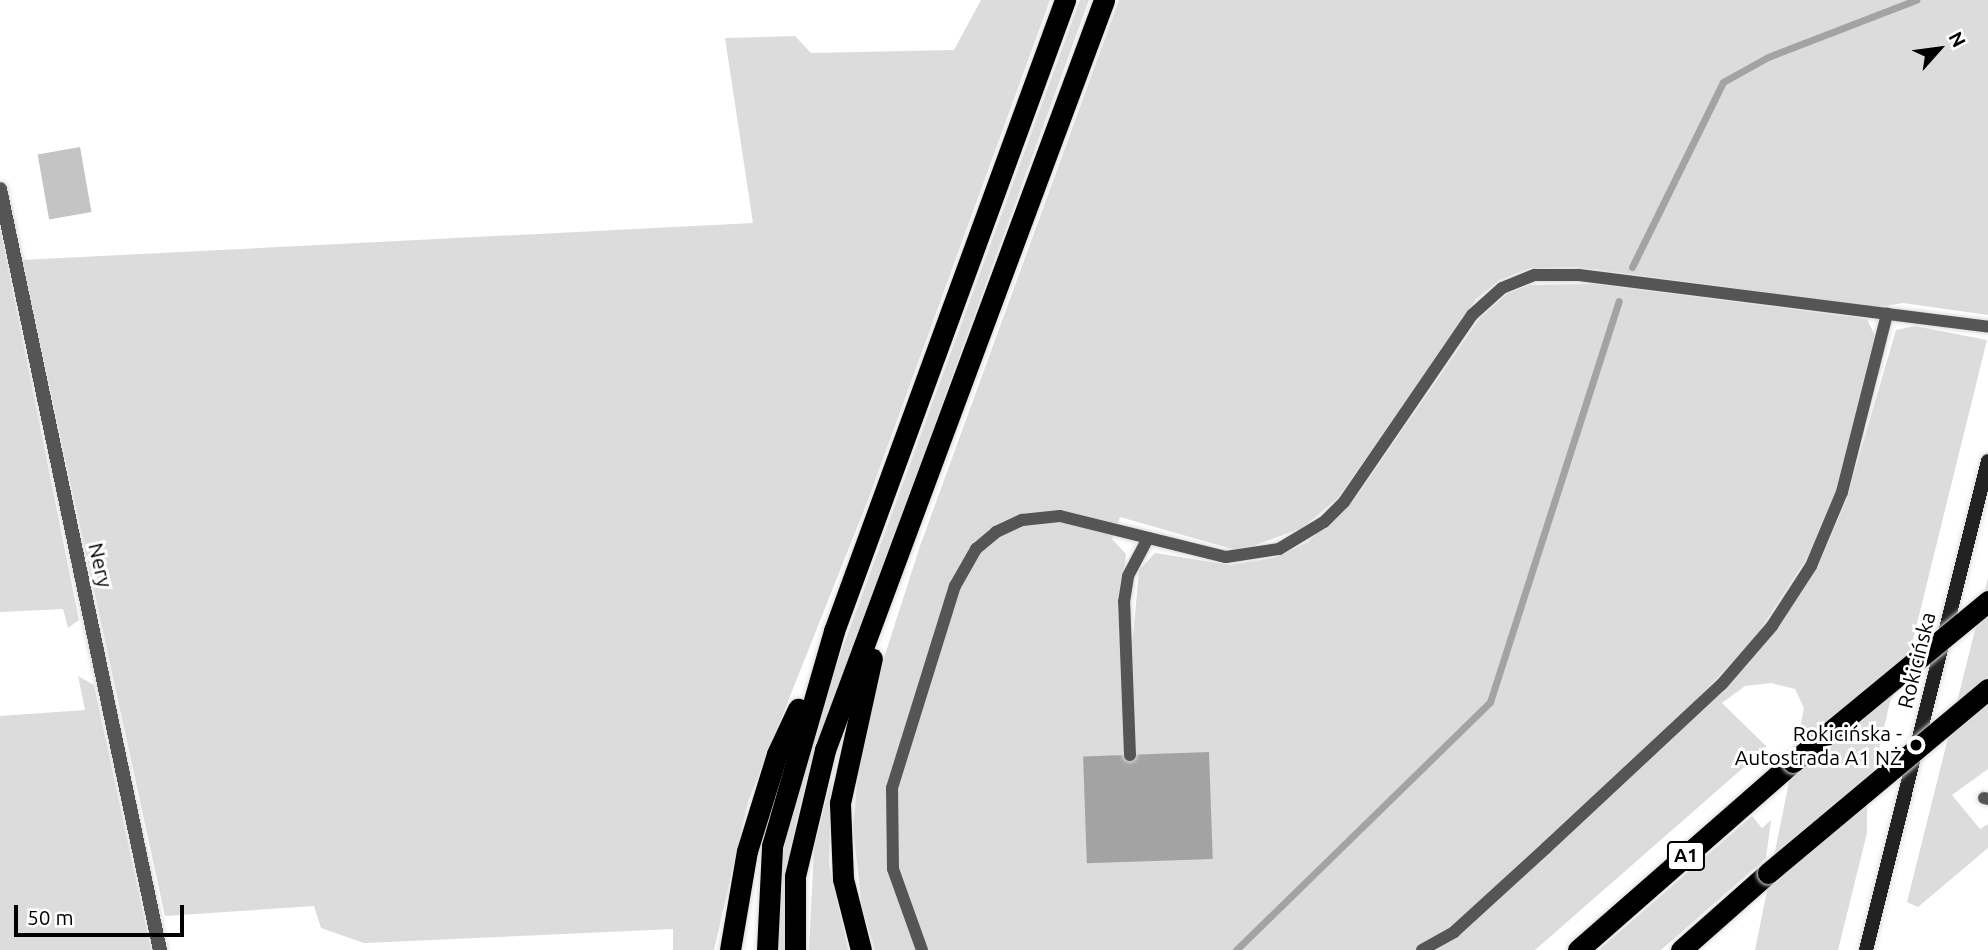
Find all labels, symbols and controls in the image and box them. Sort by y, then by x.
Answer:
north arrow [1904,14,1974,84]
text: N [1944,28,1971,51]
street label: Nery [84,540,118,590]
street label: Rokicińska [1892,609,1940,711]
place label: Rokicińska - Autostrada A1 NŻ [1735,720,1902,770]
marker: Rokicińska - Autostrada A1 NŻ [1908,737,1924,753]
road number: A1 [1667,841,1705,872]
scale bar [18,890,187,934]
text: 50 m [27,905,74,929]

